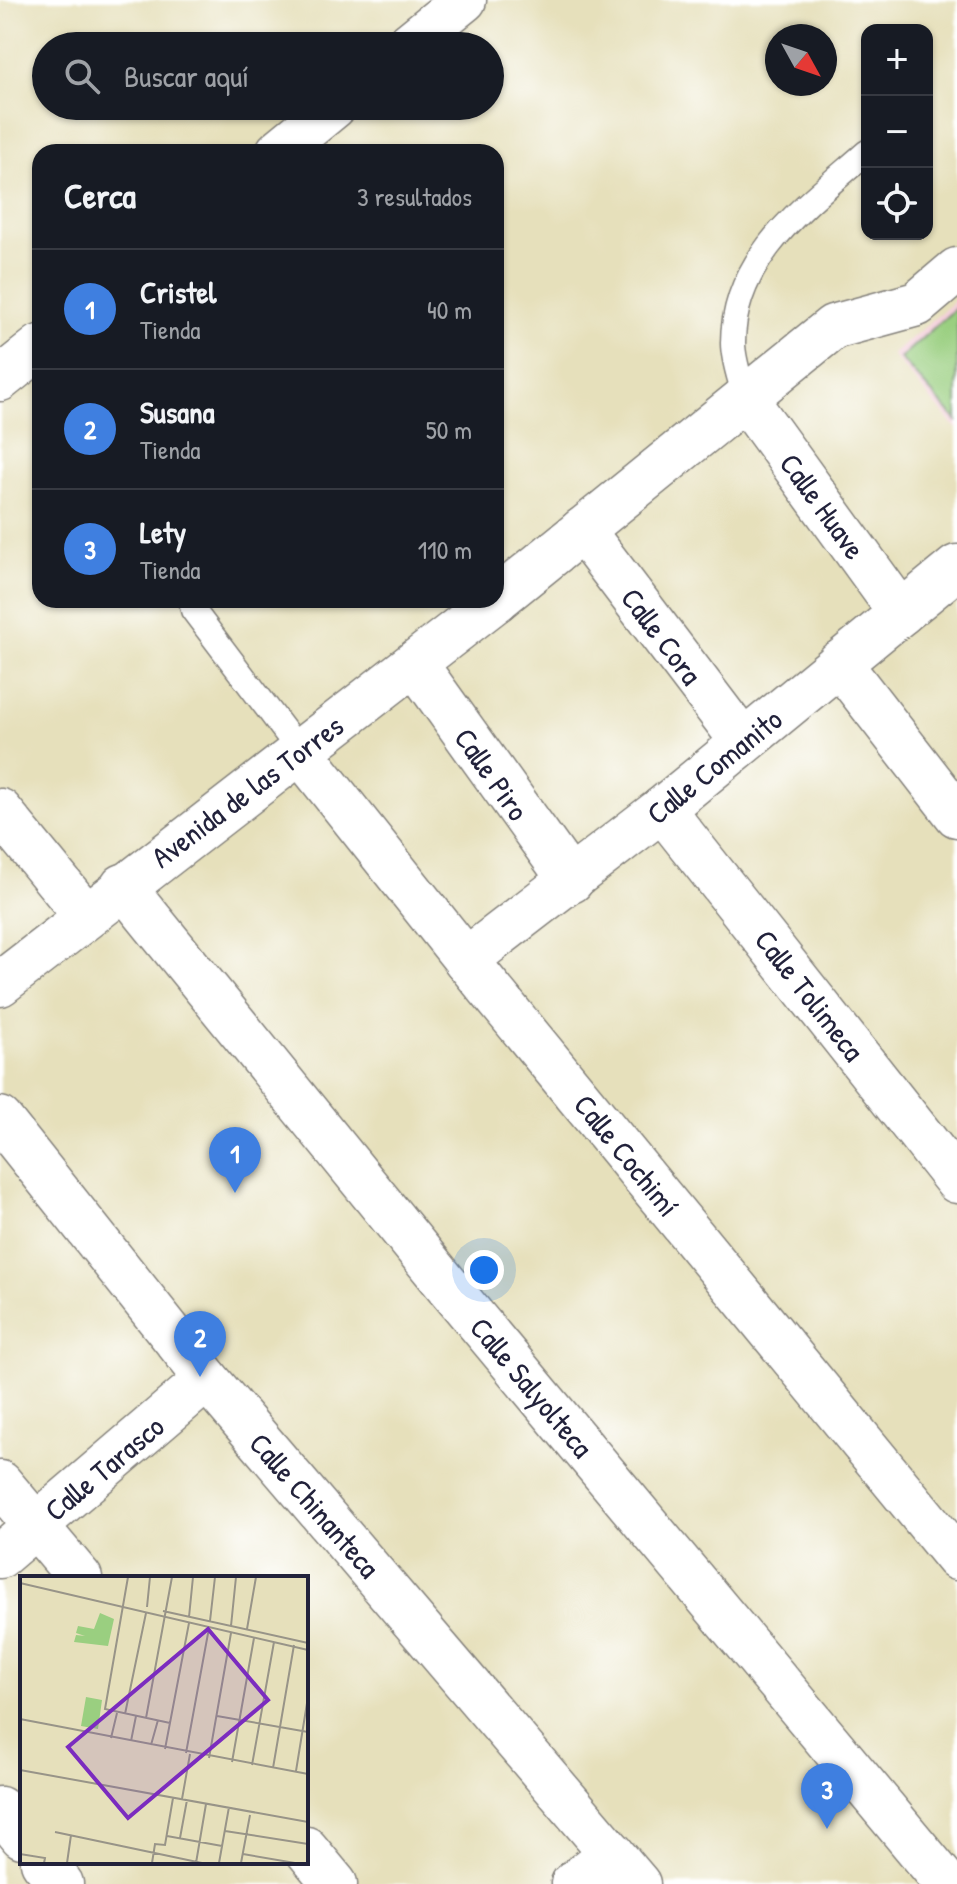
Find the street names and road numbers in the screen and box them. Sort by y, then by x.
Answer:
street label: Calle Huave [771,445,875,567]
street label: Calle Cora [612,579,712,693]
street label: Calle Comanito [638,699,790,833]
street label: Avenida de las Torres [143,706,351,876]
street label: Calle Piro [446,720,538,828]
street label: Calle Tolimeca [746,921,874,1069]
street label: Calle Cochimí [565,1085,689,1225]
street label: Calle Salyolteca [461,1308,603,1466]
street label: Calle Tarasco [36,1406,172,1530]
street label: Calle Chinanteca [241,1424,389,1586]

